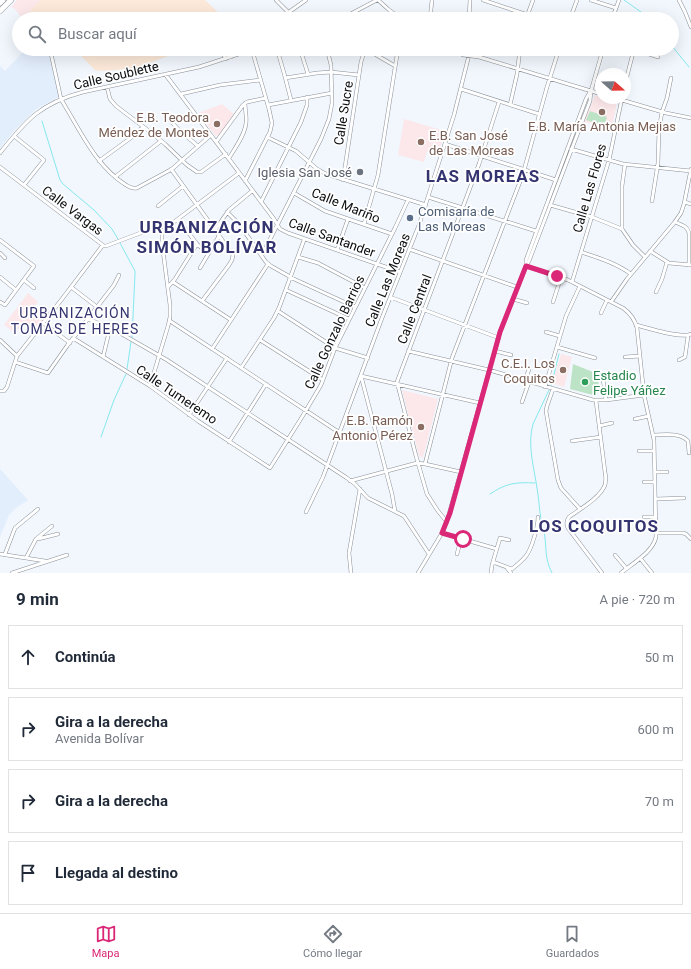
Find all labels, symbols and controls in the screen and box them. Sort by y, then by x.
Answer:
search box [12,12,679,56]
icon: search [26,23,48,45]
text: Buscar aquí [58,25,137,43]
street label: Calle Soublette [72,58,160,93]
north arrow [595,68,631,104]
street label: Calle Sucre [331,80,356,146]
marker: E.B. María Antonia Mejias [597,107,607,117]
place label: E.B. Teodora Méndez de Montes [98,110,209,140]
marker: E.B. Teodora Méndez de Montes [212,119,222,129]
place label: E.B. María Antonia Mejias [528,119,676,134]
place label: E.B. San José de Las Moreas [429,128,514,158]
marker: E.B. San José de Las Moreas [416,137,426,147]
street label: Calle Las Flores [570,142,609,234]
place label: Iglesia San José [258,165,352,180]
district label: LAS MOREAS [426,166,540,186]
marker: Iglesia San José [355,167,365,177]
street label: Calle Vargas [39,183,106,238]
street label: Calle Mariño [309,185,382,226]
place label: Comisaría de Las Moreas [418,204,494,234]
marker: Comisaría de Las Moreas [405,213,415,223]
street label: Calle Santander [286,215,378,260]
district label: URBANIZACIÓN SIMÓN BOLÍVAR [137,217,277,257]
street label: Calle Las Moreas [362,231,413,329]
route end [548,267,566,285]
street label: Calle Central [394,272,435,346]
street label: Calle Gonzalo Barrios [301,273,368,392]
district label: URBANIZACIÓN TOMÁS DE HERES [11,304,139,337]
place label: C.E.I. Los Coquitos [501,356,555,386]
street label: Calle Tumeremo [133,362,220,427]
marker: C.E.I. Los Coquitos [558,365,568,375]
place label: Estadio Felipe Yáñez [593,368,666,398]
marker: Estadio Felipe Yáñez [580,377,590,387]
place label: E.B. Ramón Antonio Pérez [332,413,414,443]
marker: E.B. Ramón Antonio Pérez [416,422,426,432]
district label: LOS COQUITOS [529,516,659,536]
route start [454,530,472,548]
text: 9 min [16,589,59,609]
text: A pie · 720 m [600,592,675,607]
icon: ahead [17,646,39,668]
text: Continúa [55,648,116,666]
text: 50 m [645,650,674,665]
text: Gira a la derecha [55,713,168,731]
icon: right [17,718,39,740]
text: 600 m [637,722,674,737]
text: Avenida Bolívar [55,731,144,746]
icon: right [17,790,39,812]
text: Gira a la derecha [55,792,168,810]
text: 70 m [645,794,674,809]
icon: arrive [17,862,39,884]
text: Llegada al destino [55,864,178,882]
tab: Mapa [92,923,120,960]
tab: Cómo llegar [303,923,362,960]
tab: Guardados [546,923,599,960]

